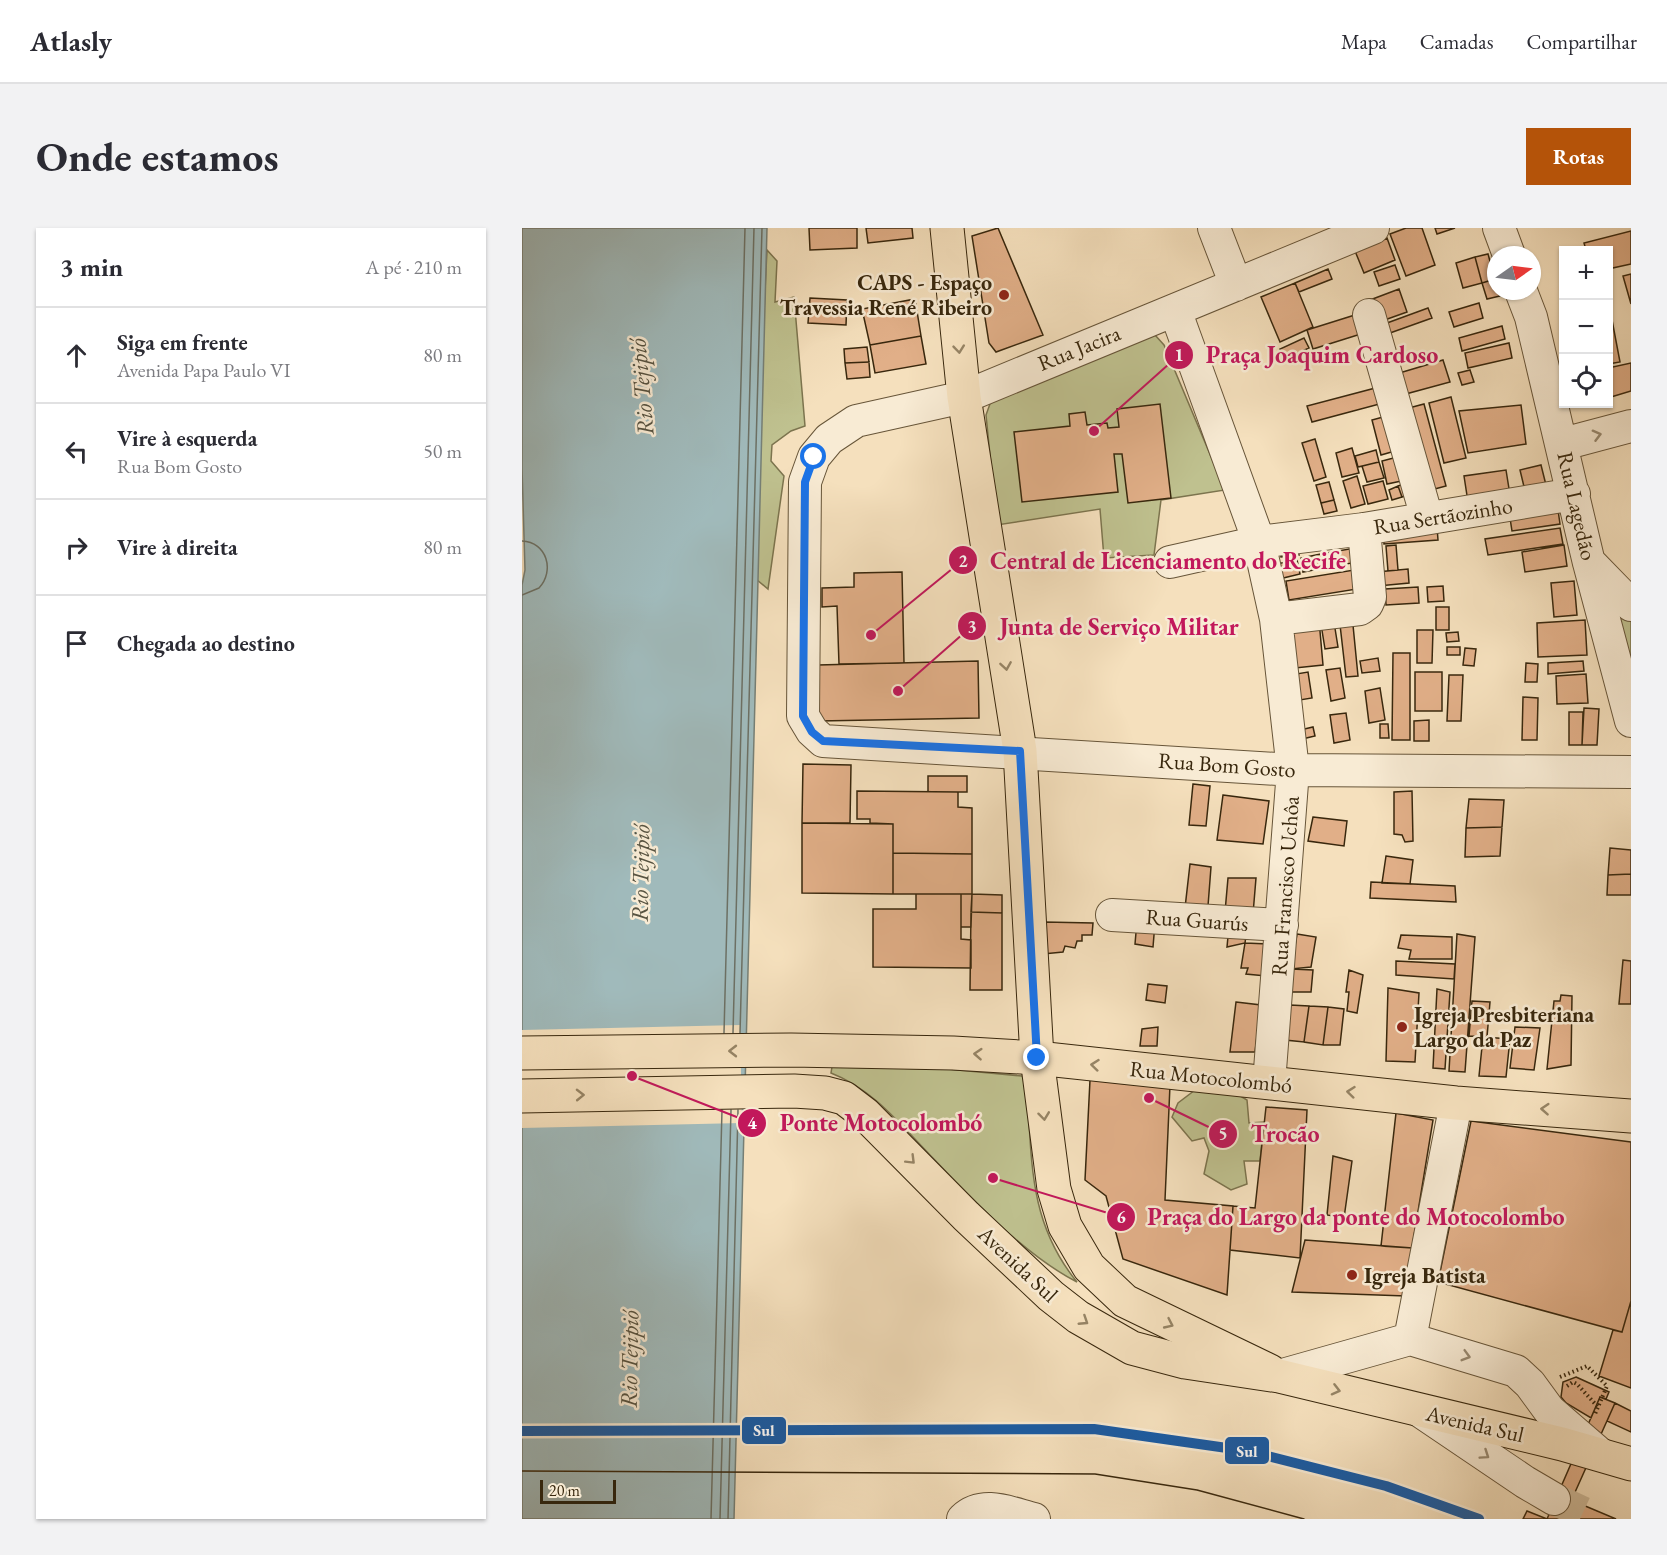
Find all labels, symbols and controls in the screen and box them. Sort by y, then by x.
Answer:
text: Atlasly [30,23,112,59]
text: Mapa [1341,28,1387,55]
text: Camadas [1420,28,1493,55]
text: Compartilhar [1526,28,1637,55]
button: Rotas [1526,128,1631,185]
text: Onde estamos [36,129,279,184]
north arrow [1487,246,1541,300]
map controls [1559,246,1613,408]
button: + [1559,246,1613,300]
text: 3 min [60,250,123,284]
text: A pé · 210 m [366,254,462,280]
place label: CAPS - Espaço Travessia René Ribeiro [780,268,992,322]
marker: CAPS - Espaço Travessia René Ribeiro [997,288,1011,302]
button: − [1559,300,1613,354]
street label: Rua Jacira [1033,318,1125,378]
text: Siga em frente [117,328,248,357]
callout: Praça Joaquim Cardoso [1164,334,1451,376]
water label: Rio Tejipió [621,335,661,437]
icon: ahead [60,339,93,372]
text: Praça Joaquim Cardoso [1206,339,1438,371]
text: 80 m [423,342,462,368]
text: 1 [1174,343,1184,366]
one-way arrow [952,344,965,353]
button: locate [1559,354,1613,408]
text: Avenida Papa Paulo VI [117,357,291,383]
text: Vire à esquerda [117,424,257,453]
one-way arrow [1591,430,1602,442]
icon: left [60,435,93,468]
text: 50 m [423,438,462,464]
route start [800,443,826,469]
street label: Rua Lagedão [1550,449,1604,563]
text: Rua Bom Gosto [117,453,242,479]
street label: Rua Sertãozinho [1371,491,1515,541]
icon: right [60,531,93,564]
text: Vire à direita [117,533,238,562]
text: 80 m [423,534,462,560]
callout: Central de Licenciamento do Recife [948,539,1358,581]
text: Central de Licenciamento do Recife [990,545,1346,576]
text: 2 [958,549,968,572]
callout: Junta de Serviço Militar [957,605,1250,647]
text: Junta de Serviço Militar [997,611,1239,642]
text: 3 [967,615,977,638]
icon: arrive [60,627,93,660]
text: Chegada ao destino [117,629,295,658]
one-way arrow [1000,662,1012,671]
street label: Rua Bom Gosto [1157,746,1297,784]
street label: Rua Francisco Uchôa [1264,795,1306,977]
water label: Rio Tejipió [624,822,656,922]
street label: Rua Guarús [1145,902,1249,938]
place label: Igreja Presbiteriana Largo da Paz [1414,1000,1595,1054]
marker: Igreja Presbiteriana Largo da Paz [1395,1020,1409,1034]
route end [1023,1044,1049,1070]
one-way arrow [728,1045,737,1057]
one-way arrow [974,1048,983,1061]
street label: Rua Motocolombó [1128,1054,1294,1100]
one-way arrow [1090,1059,1099,1071]
one-way arrow [1347,1086,1356,1099]
one-way arrow [576,1089,585,1101]
callout: Ponte Motocolombó [737,1102,994,1144]
one-way arrow [1541,1103,1550,1116]
text: Ponte Motocolombó [780,1107,982,1138]
text: 4 [747,1111,757,1134]
one-way arrow [1037,1112,1049,1121]
callout: Trocão [1208,1113,1332,1155]
text: Trocão [1250,1118,1320,1149]
text: 5 [1218,1122,1228,1145]
one-way arrow [904,1154,915,1164]
callout: Praça do Largo da ponte do Motocolombo [1106,1196,1577,1238]
text: Praça do Largo da ponte do Motocolombo [1147,1201,1565,1233]
text: 6 [1116,1205,1126,1228]
street label: Avenida Sul [971,1219,1064,1309]
place label: Igreja Batista [1364,1261,1486,1290]
marker: Igreja Batista [1345,1268,1359,1282]
water label: Rio Tejipió [613,1308,645,1408]
one-way arrow [1078,1314,1089,1325]
one-way arrow [1162,1316,1173,1328]
one-way arrow [1460,1349,1471,1361]
one-way arrow [1330,1383,1341,1395]
street label: Avenida Sul [1422,1398,1527,1449]
line badge: Sul [741,1416,787,1445]
text: Sul [753,1420,775,1441]
line badge: Sul [1224,1436,1270,1465]
text: Sul [1236,1441,1258,1462]
one-way arrow [1478,1448,1489,1459]
scale bar [540,1477,616,1504]
text: 20 m [549,1480,580,1501]

